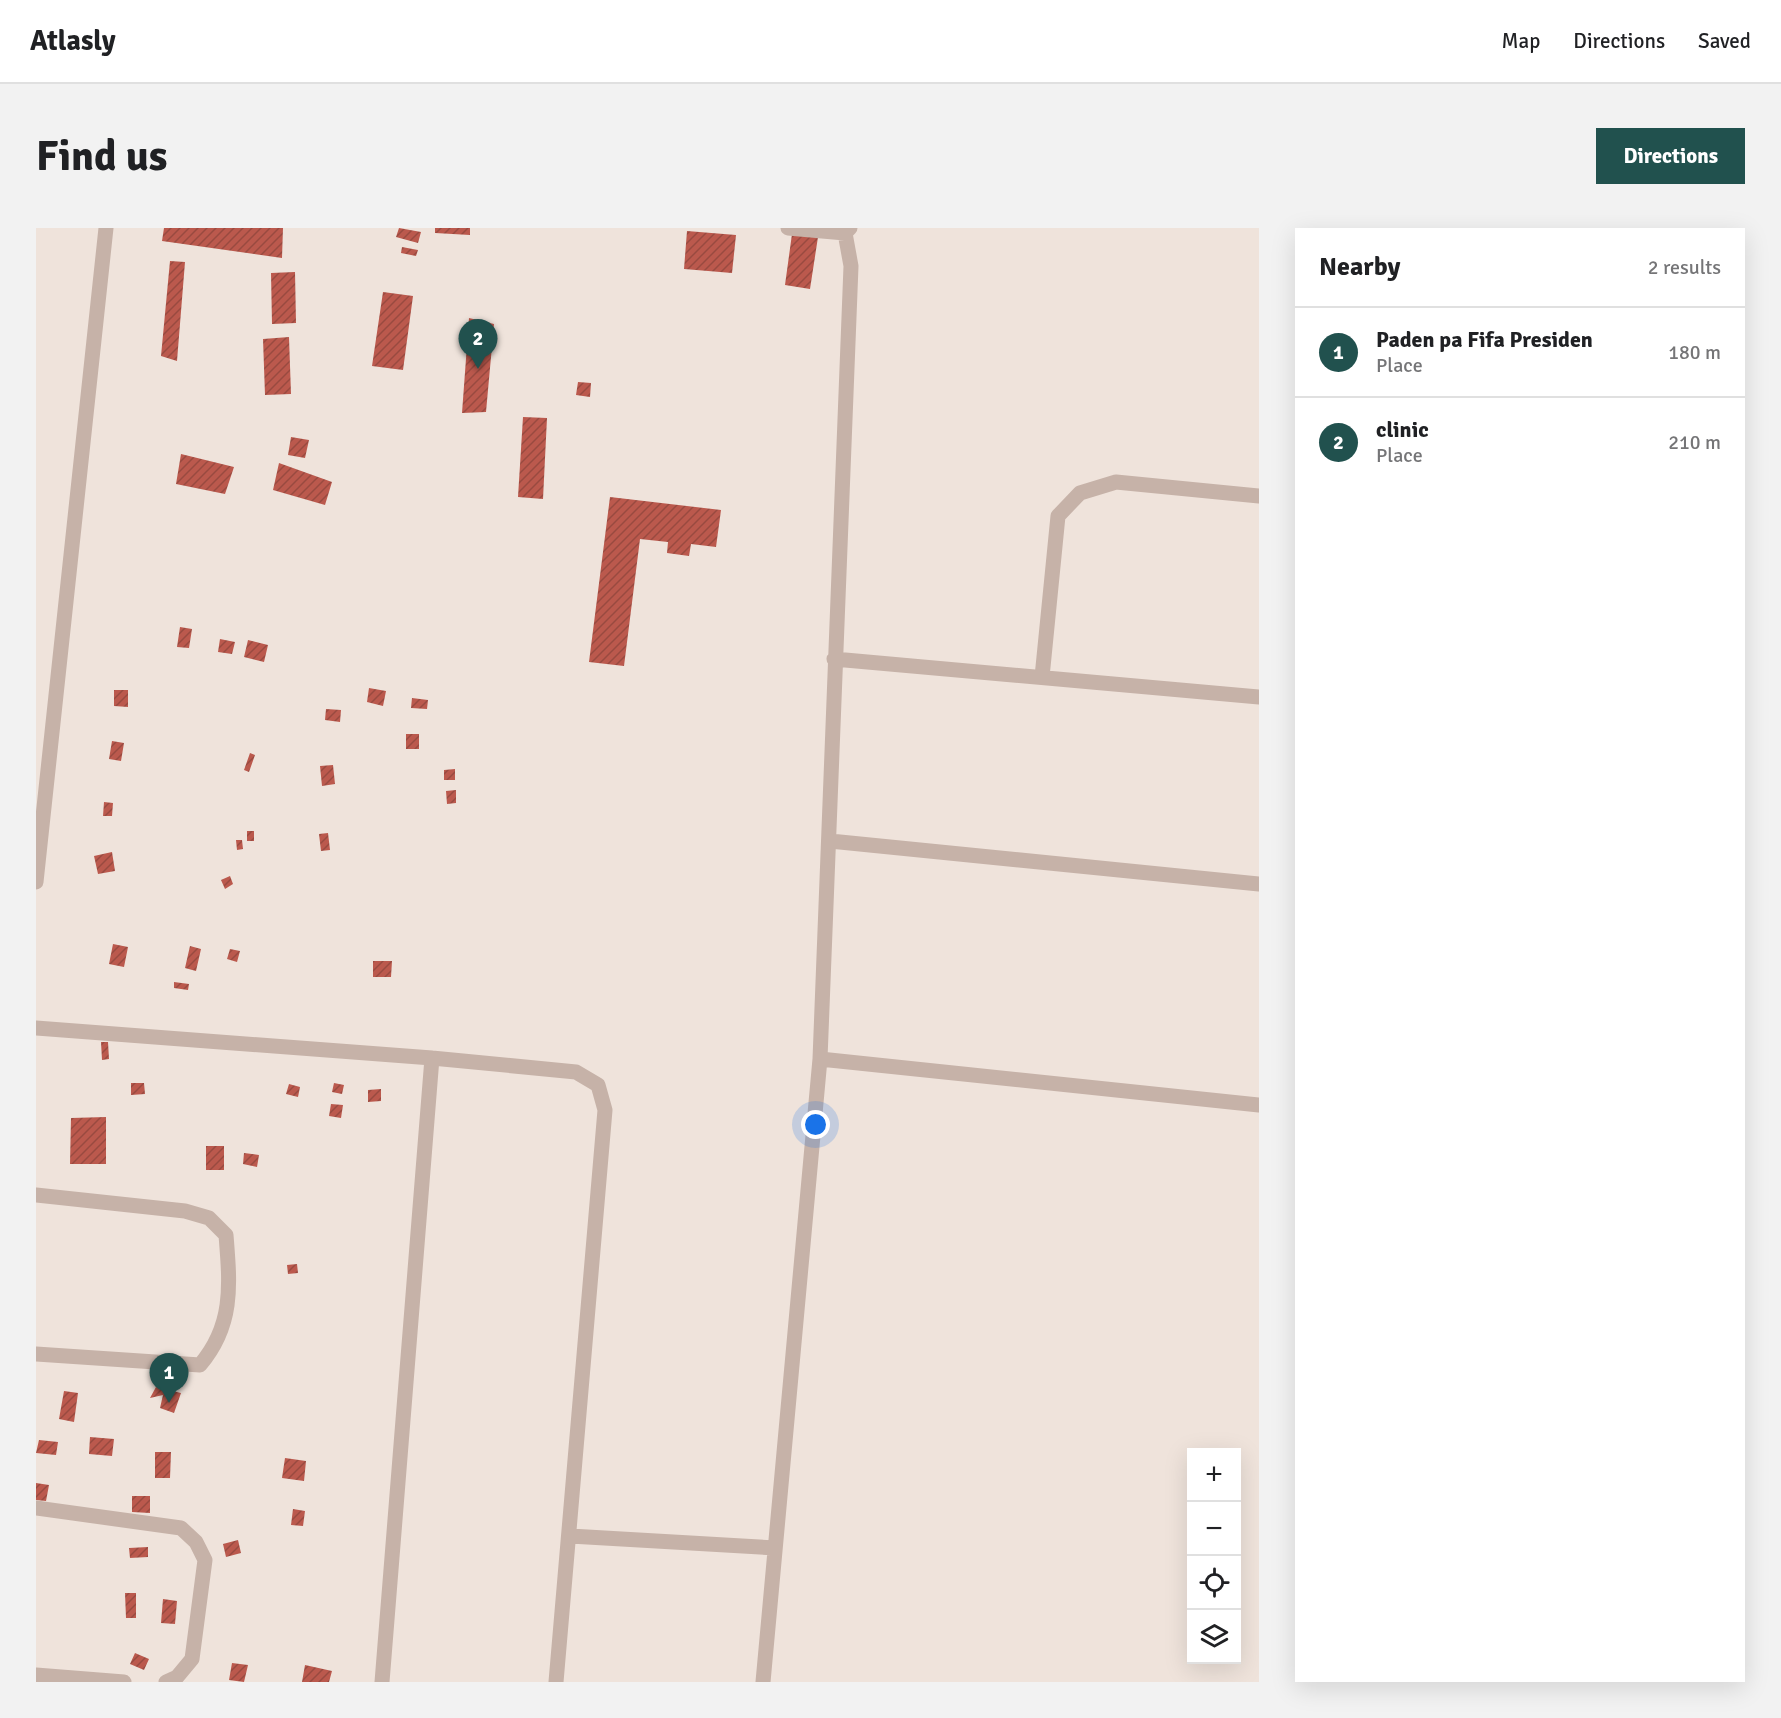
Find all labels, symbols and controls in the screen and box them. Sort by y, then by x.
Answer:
text: Atlasly [30,24,116,58]
text: Map [1502,28,1540,54]
text: Directions [1573,28,1665,54]
text: Saved [1698,28,1751,54]
button: Directions [1596,128,1745,184]
text: Find us [36,131,167,182]
text: Nearby [1319,251,1400,283]
text: 2 results [1648,255,1721,280]
pin: 2 [458,320,498,369]
text: Paden pa Fifa Presiden [1376,326,1593,353]
text: 1 [1333,340,1344,365]
text: 180 m [1668,340,1721,365]
text: Place [1376,353,1423,378]
text: clinic [1376,416,1429,443]
text: 2 [1333,430,1344,455]
text: 210 m [1668,430,1721,455]
text: Place [1376,443,1423,468]
your location [801,1110,830,1139]
pin: 1 [150,1354,188,1403]
map controls [1187,1448,1241,1664]
button: + [1187,1448,1241,1502]
button: − [1187,1502,1241,1556]
button: locate [1187,1556,1241,1610]
button: layers [1187,1610,1241,1664]

